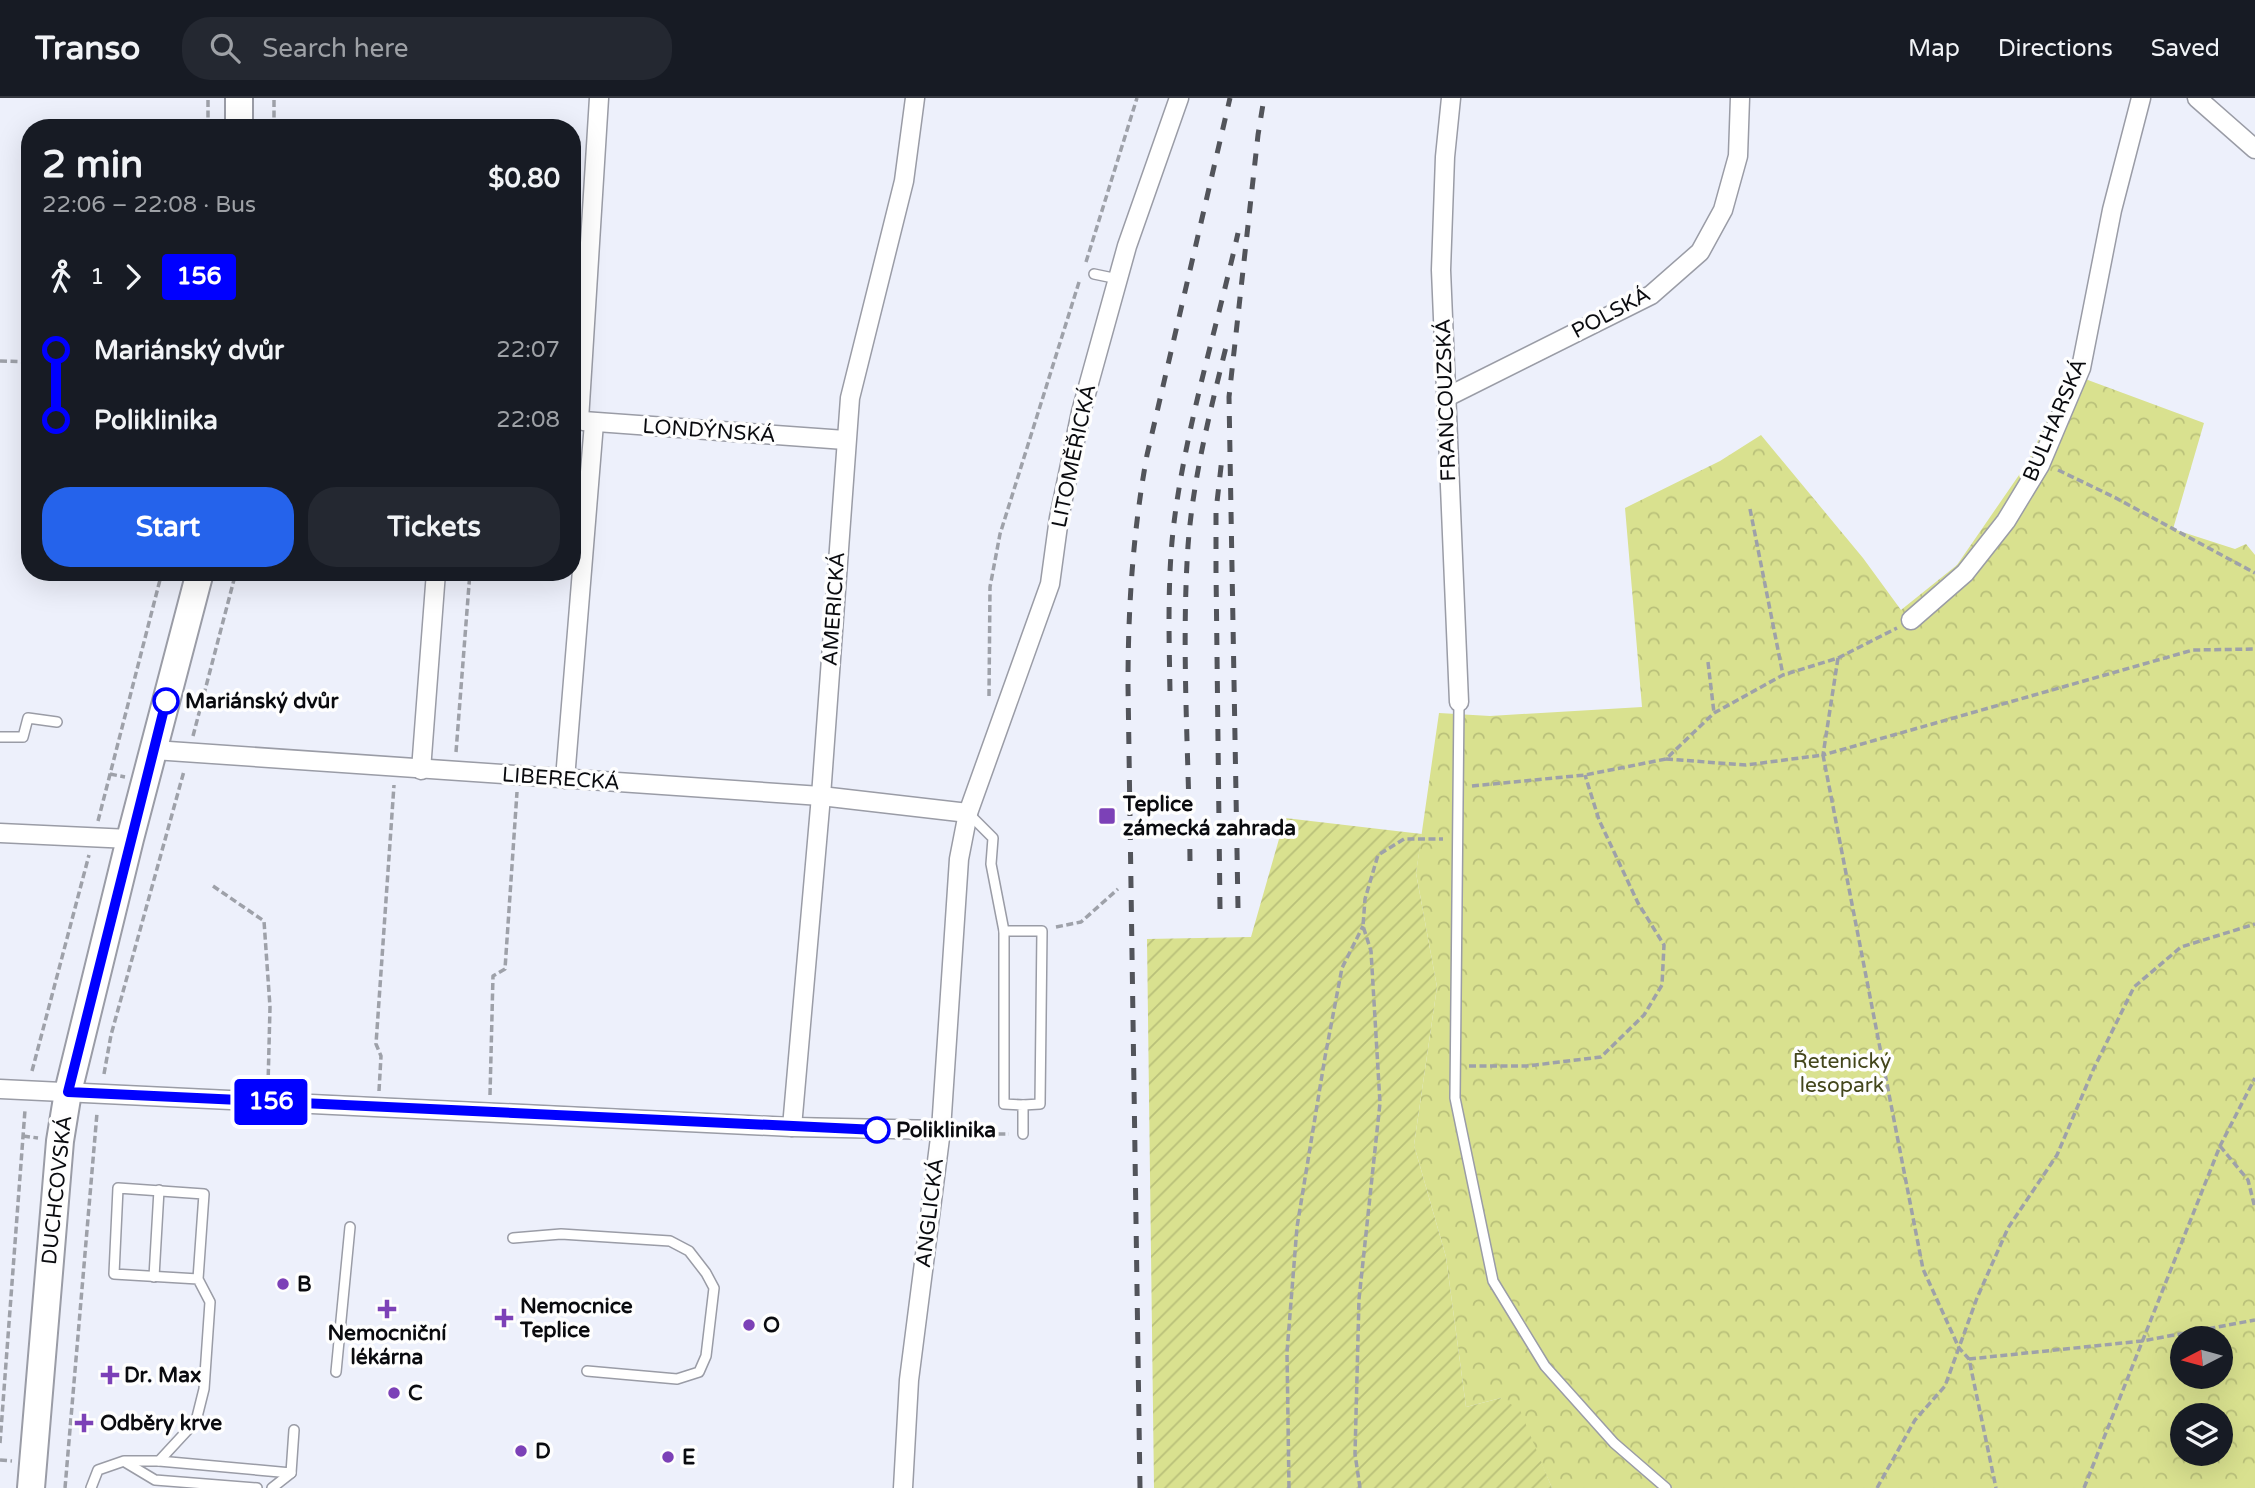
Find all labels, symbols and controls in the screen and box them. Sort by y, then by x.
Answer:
search box [182,17,672,80]
text: Transo [35,29,140,68]
icon: search [206,29,244,67]
text: Search here [262,33,409,64]
text: Map [1908,34,1960,63]
text: Directions [1998,34,2113,63]
text: Saved [2151,34,2220,63]
text: 2 min [42,142,143,188]
text: $0.80 [488,163,560,194]
text: 22:06 – 22:08 · Bus [42,191,256,219]
icon: walk [42,258,80,296]
icon: forward [114,258,152,296]
text: 156 [176,262,222,291]
text: 1 [90,263,104,291]
street label: POLSKÁ [1567,282,1655,344]
street label: FRANCOUZSKÁ [1431,318,1461,482]
text: Mariánský dvůr [94,335,284,366]
text: 22:07 [496,336,560,364]
street label: BULHARSKÁ [2018,355,2092,485]
street label: LITOMĚŘICKÁ [1047,382,1101,530]
text: Poliklinika [94,405,218,436]
text: 22:08 [496,406,560,434]
street label: LONDÝNSKÁ [641,414,777,448]
button: Start [42,487,294,567]
button: Tickets [308,487,560,567]
street label: AMERICKÁ [818,551,850,667]
marker: Mariánský dvůr [153,688,179,714]
place label: Mariánský dvůr [185,689,339,714]
street label: LIBERECKÁ [501,762,621,796]
place label: Teplice zámecká zahrada [1122,792,1296,841]
marker: Teplice zámecká zahrada [1097,806,1117,826]
park label: Řetenický lesopark [1793,1049,1891,1098]
line badge: 156 [231,1079,311,1125]
text: 156 [248,1087,294,1116]
street label: DUCHCOVSKÁ [37,1114,77,1266]
marker: Poliklinika [864,1117,890,1143]
place label: Poliklinika [896,1118,996,1143]
street label: ANGLICKÁ [911,1157,949,1269]
place label: B [297,1272,312,1297]
marker: B [275,1276,291,1292]
place label: Nemocnice Teplice [519,1294,633,1343]
marker: Nemocniční lékárna [379,1301,395,1317]
marker: Nemocnice Teplice [494,1308,514,1328]
place label: O [763,1313,780,1338]
marker: O [741,1317,757,1333]
place label: Nemocniční lékárna [328,1321,447,1370]
north arrow [2170,1326,2233,1390]
map controls [2170,1326,2233,1466]
place label: Dr. Max [124,1363,201,1388]
marker: Dr. Max [102,1367,118,1383]
place label: C [408,1381,423,1406]
marker: C [386,1385,402,1401]
button: layers [2170,1403,2233,1466]
place label: Odběry krve [100,1411,222,1436]
marker: Odběry krve [74,1413,94,1433]
place label: D [535,1439,551,1464]
marker: D [513,1443,529,1459]
place label: E [682,1445,695,1470]
marker: E [660,1449,676,1465]

